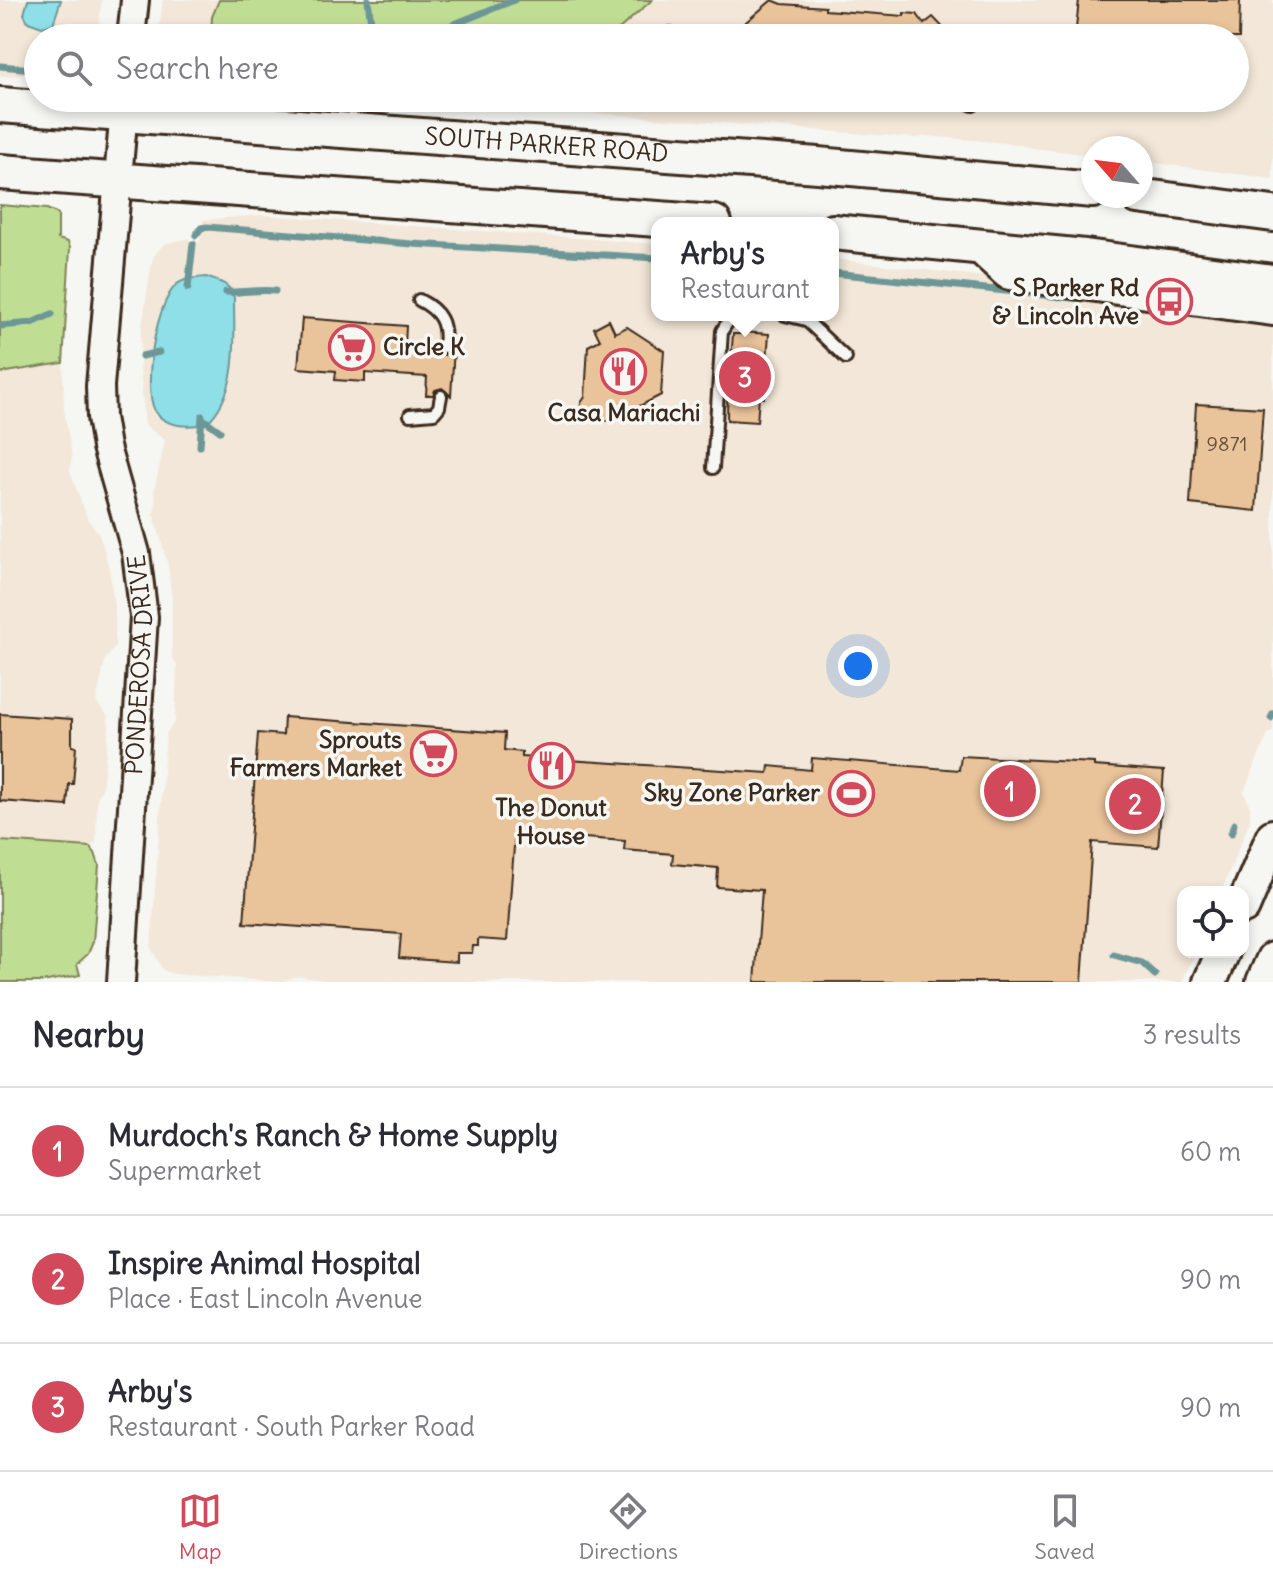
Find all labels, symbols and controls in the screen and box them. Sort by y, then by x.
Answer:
search box [24,24,1249,112]
icon: search [52,46,96,90]
text: Search here [116,49,279,87]
street label: SOUTH PARKER ROAD [424,120,670,168]
north arrow [1081,136,1153,208]
popup [651,217,839,321]
text: Arby's [680,234,765,272]
text: Restaurant [680,272,810,305]
place label: S Parker Rd & Lincoln Ave [992,272,1139,330]
bus stop icon: S Parker Rd & Lincoln Ave [1146,278,1194,326]
supermarket icon: Circle K [328,323,376,371]
place label: Circle K [383,331,465,361]
restaurant icon: Casa Mariachi [600,347,648,395]
pin: 3 [719,347,771,407]
place label: Casa Mariachi [548,397,700,427]
house number: 9871 [1207,431,1247,456]
street label: PONDEROSA DRIVE [118,553,158,776]
your location [838,646,878,686]
place label: Sprouts Farmers Market [230,724,403,782]
supermarket icon: Sprouts Farmers Market [409,730,457,778]
restaurant icon: The Donut House [527,742,575,790]
pin: 1 [984,761,1036,821]
sports icon: Sky Zone Parker [827,769,875,817]
pin: 2 [1109,774,1161,834]
place label: Sky Zone Parker [644,777,820,807]
place label: The Donut House [495,792,608,850]
map controls [1177,886,1249,958]
button: locate [1177,886,1249,958]
text: Nearby [32,1013,145,1056]
text: 3 results [1143,1018,1241,1051]
text: Murdoch's Ranch & Home Supply [108,1116,558,1154]
text: 1 [53,1135,63,1168]
text: 60 m [1180,1135,1241,1168]
text: Supermarket [108,1154,261,1187]
text: Inspire Animal Hospital [108,1244,421,1282]
text: 2 [51,1263,65,1296]
text: 90 m [1180,1263,1241,1296]
text: Place · East Lincoln Avenue [108,1282,422,1315]
text: Arby's [108,1372,192,1410]
text: 3 [51,1391,65,1424]
text: 90 m [1180,1391,1241,1424]
text: Restaurant · South Parker Road [108,1410,475,1443]
tab: Map [178,1489,222,1565]
tab: Directions [579,1489,678,1565]
tab: Saved [1034,1489,1095,1565]

